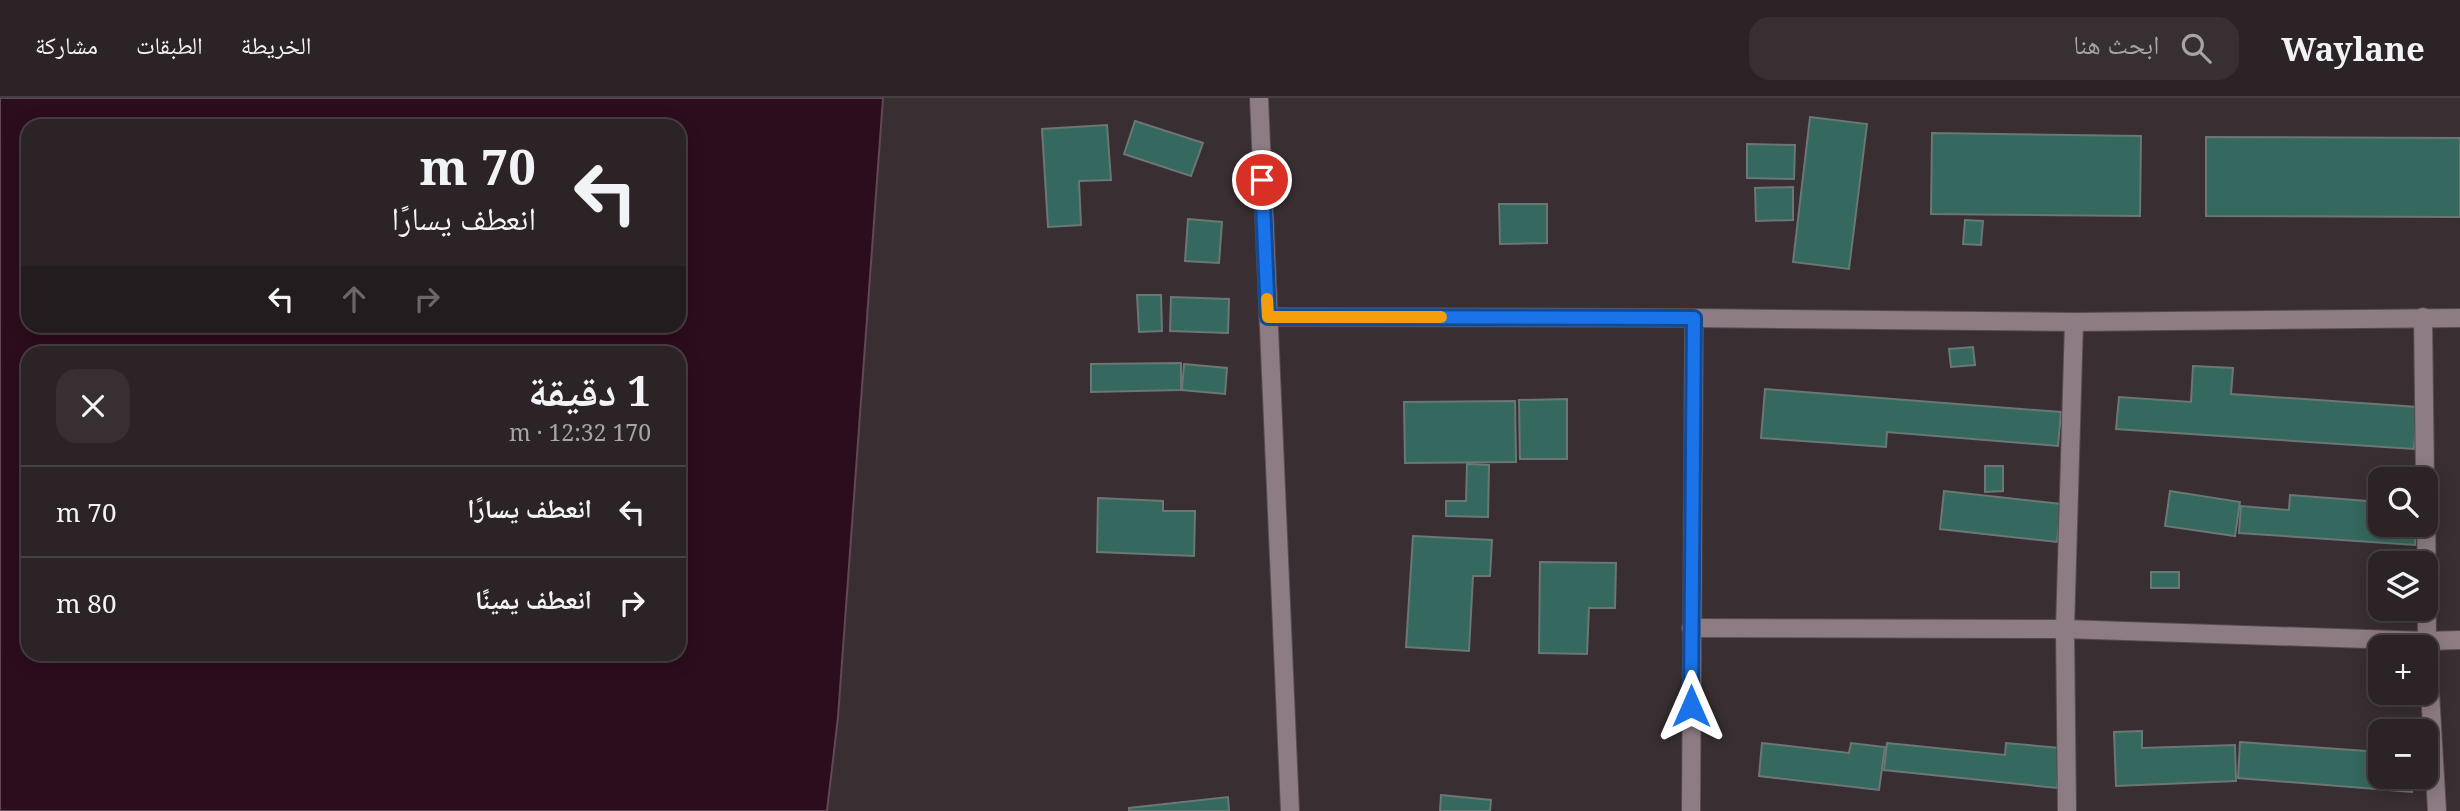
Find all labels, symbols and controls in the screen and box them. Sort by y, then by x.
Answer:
search box [1749,17,2239,80]
text: ابحث هنا [2073,26,2159,62]
text: Waylane [2281,26,2425,71]
text: مشاركة [35,28,98,61]
text: الطبقات [136,28,203,61]
text: الخريطة [241,28,311,61]
icon: search [2177,29,2215,67]
text: 70 m [420,133,536,199]
icon: left [560,147,651,238]
pin [1232,150,1292,210]
icon: arrive [1243,161,1281,199]
text: انعطف يسارًا [391,196,536,239]
icon: left [262,280,300,318]
icon: ahead [335,280,373,318]
icon: right [408,280,446,318]
text: 1 دقيقة [528,361,651,418]
button: close [56,369,130,443]
text: 170 m · 12:32 [509,416,651,448]
map controls [2368,467,2438,789]
button: search [2368,467,2438,537]
text: انعطف يسارًا [467,490,592,526]
icon: left [613,493,651,531]
text: 70 m [56,494,116,530]
button: layers [2368,551,2438,621]
text: انعطف يمينًا [475,581,592,617]
icon: right [613,584,651,622]
text: 80 m [56,585,116,621]
button: + [2368,635,2438,705]
position arrow [1654,669,1728,743]
button: − [2368,719,2438,789]

